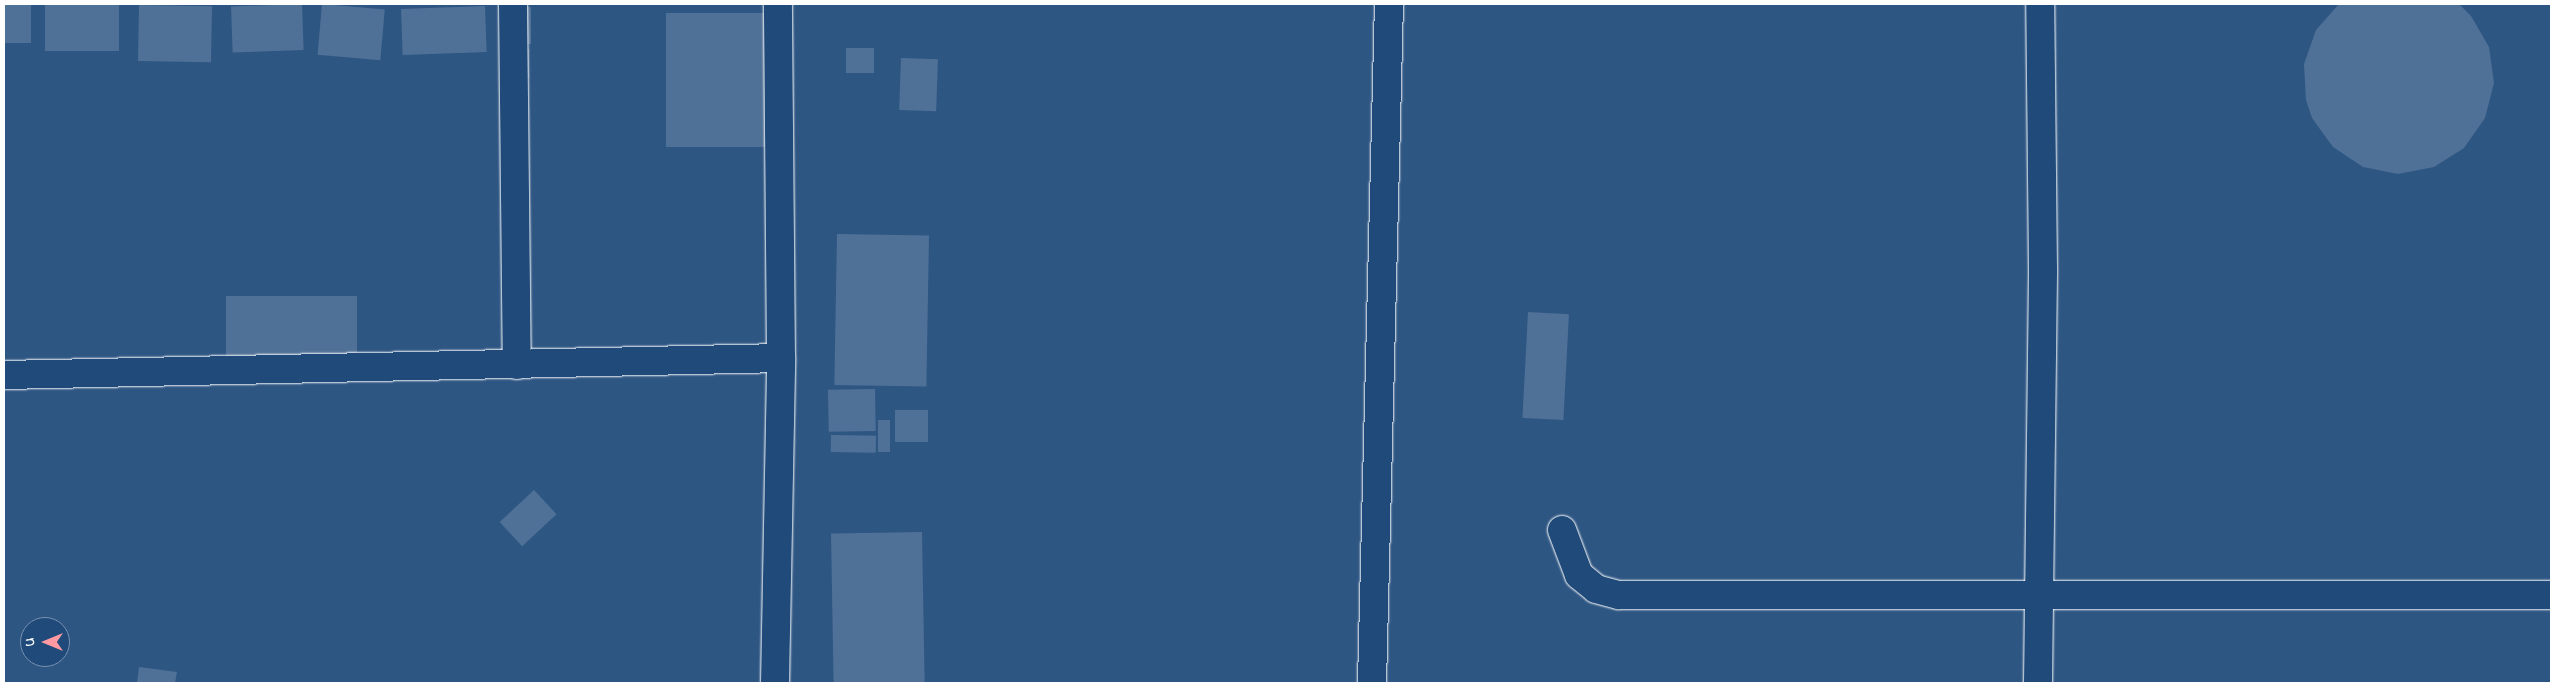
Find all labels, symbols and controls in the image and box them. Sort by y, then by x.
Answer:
north arrow [20,617,70,667]
text: U [20,638,41,646]

